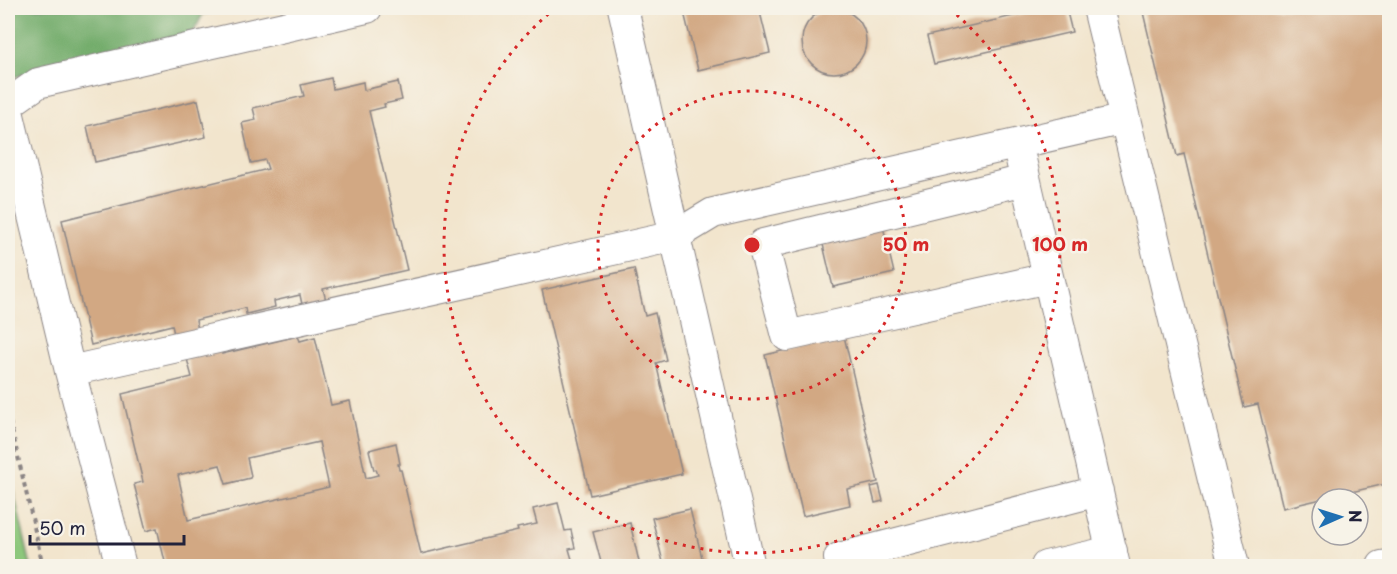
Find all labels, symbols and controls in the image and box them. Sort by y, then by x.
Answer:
text: 50 m [883,230,929,257]
text: 100 m [1032,230,1088,257]
centre of rings [742,235,762,255]
north arrow [1310,487,1370,547]
scale bar [30,508,184,546]
text: N [1344,509,1368,523]
text: 50 m [39,514,86,541]

